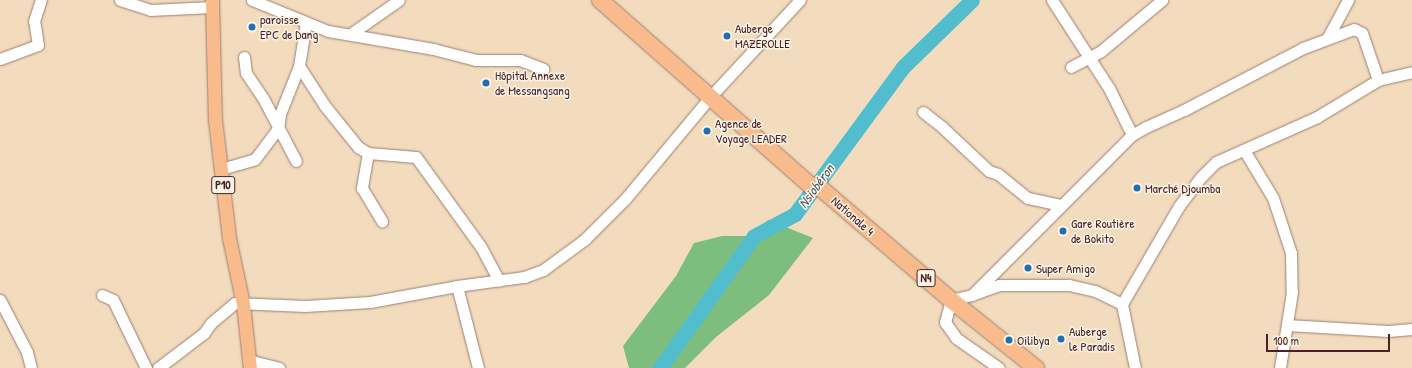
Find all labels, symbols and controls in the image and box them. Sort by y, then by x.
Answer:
place label: paroisse EPC de Dang [260,12,318,43]
place label: Auberge MAZEROLLE [735,21,790,52]
marker: paroisse EPC de Dang [247,22,257,32]
marker: Auberge MAZEROLLE [722,31,732,41]
place label: Hôpital Annexe de Messangsang [495,68,570,99]
marker: Hôpital Annexe de Messangsang [480,77,492,89]
place label: Agence de Voyage LEADER [715,116,787,147]
marker: Agence de Voyage LEADER [702,126,712,136]
water label: Nsiobéron [794,161,838,211]
road number: P10 [211,175,235,195]
place label: Marché Djoumba [1145,180,1220,196]
marker: Marché Djoumba [1132,183,1142,193]
street label: Nationale 4 [828,193,878,239]
place label: Gare Routière de Bokito [1071,216,1135,247]
marker: Gare Routière de Bokito [1058,226,1068,236]
place label: Super Amigo [1036,260,1095,276]
marker: Super Amigo [1023,263,1033,273]
road number: N4 [916,268,936,288]
place label: Auberge le Paradis [1069,324,1115,355]
scale bar [1268,326,1392,352]
place label: Oilibya [1017,332,1049,348]
text: 100 m [1273,332,1299,349]
marker: Auberge le Paradis [1056,334,1066,344]
marker: Oilibya [1004,335,1014,345]

